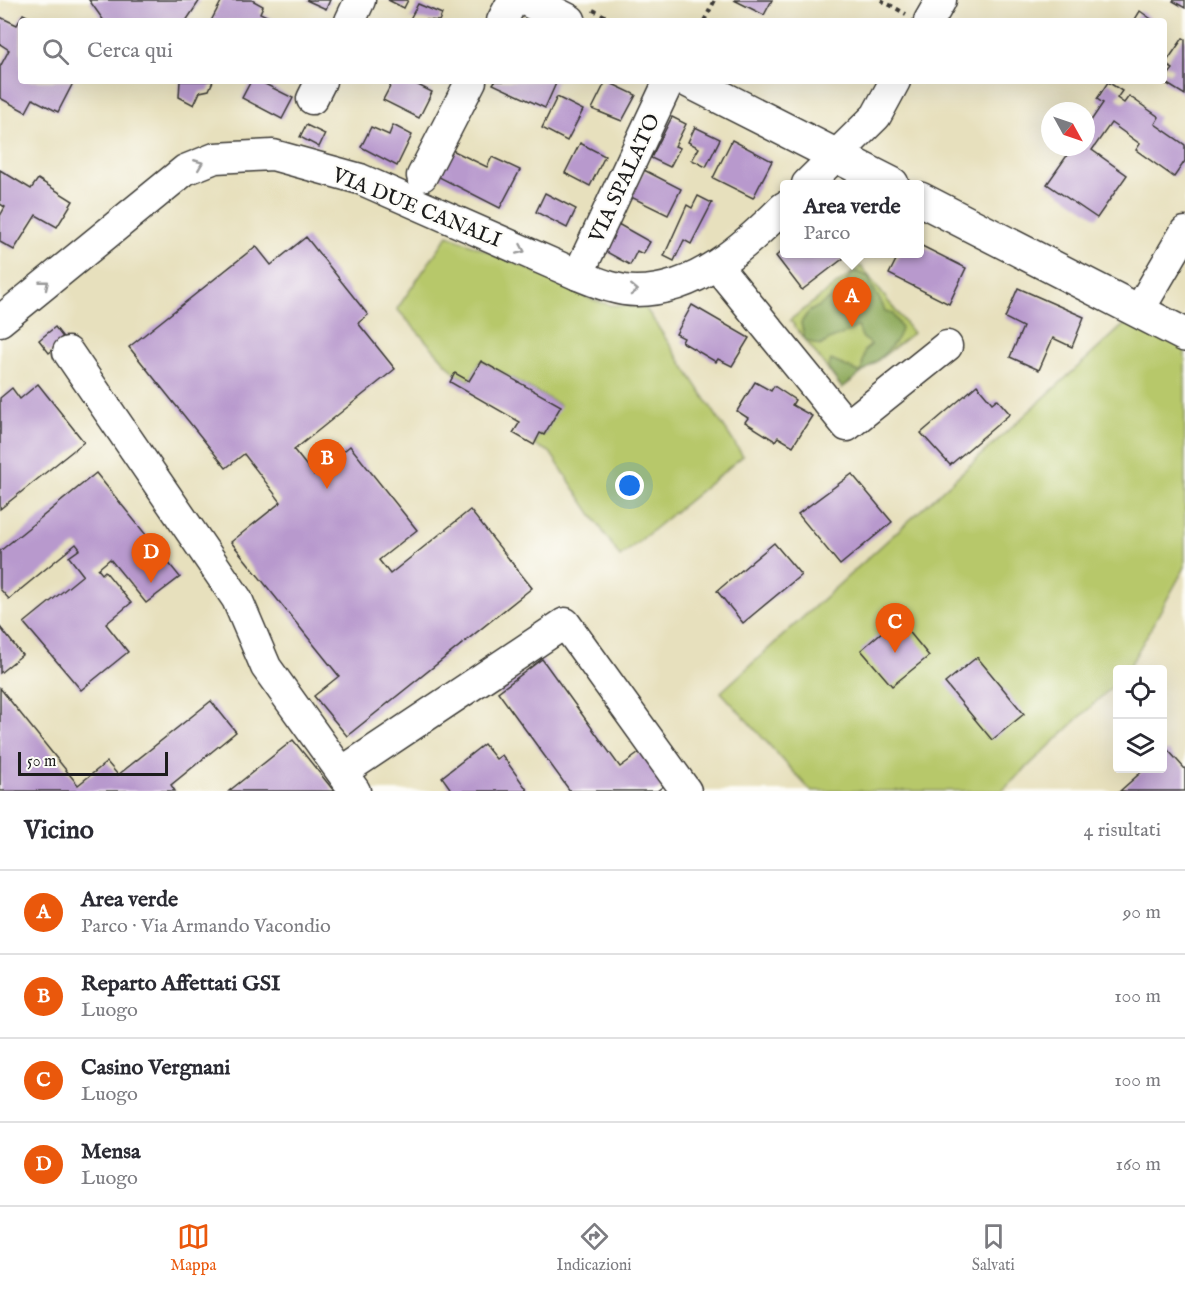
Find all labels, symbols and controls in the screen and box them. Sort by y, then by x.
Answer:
search box [18,18,1167,84]
icon: search [39,35,72,68]
text: Cerca qui [87,37,173,65]
north arrow [1041,102,1095,156]
street label: VIA SPALATO [583,110,667,248]
one-way arrow [192,159,203,171]
street label: VIA DUE CANALI [327,162,505,255]
popup [780,180,924,258]
text: Area verde [803,193,901,221]
text: Parco [803,221,850,246]
one-way arrow [515,243,526,255]
pin: A [832,278,872,327]
one-way arrow [38,280,49,291]
one-way arrow [630,284,639,296]
pin: B [308,440,346,489]
your location [615,471,644,500]
pin: D [132,534,170,583]
pin: C [876,604,914,653]
map controls [1113,665,1167,773]
button: locate [1113,665,1167,719]
button: layers [1113,719,1167,773]
scale bar [18,749,168,776]
text: 50 m [27,752,56,772]
text: Vicino [24,814,94,847]
text: 4 risultati [1084,818,1161,843]
text: Area verde [81,886,178,914]
text: A [37,900,50,925]
text: 90 m [1123,900,1161,925]
text: Parco · Via Armando Vacondio [81,914,331,939]
text: Reparto Affettati GSI [81,970,281,998]
text: B [37,984,50,1009]
text: 100 m [1114,984,1161,1009]
text: Luogo [81,998,138,1023]
text: Casino Vergnani [81,1054,230,1082]
text: C [36,1068,51,1093]
text: 100 m [1114,1068,1161,1093]
text: Luogo [81,1082,138,1107]
text: Mensa [81,1138,141,1166]
text: D [35,1152,52,1177]
text: 160 m [1115,1152,1161,1177]
text: Luogo [81,1166,138,1191]
tab: Mappa [170,1220,216,1276]
tab: Indicazioni [557,1220,632,1276]
tab: Salvati [972,1220,1015,1276]

